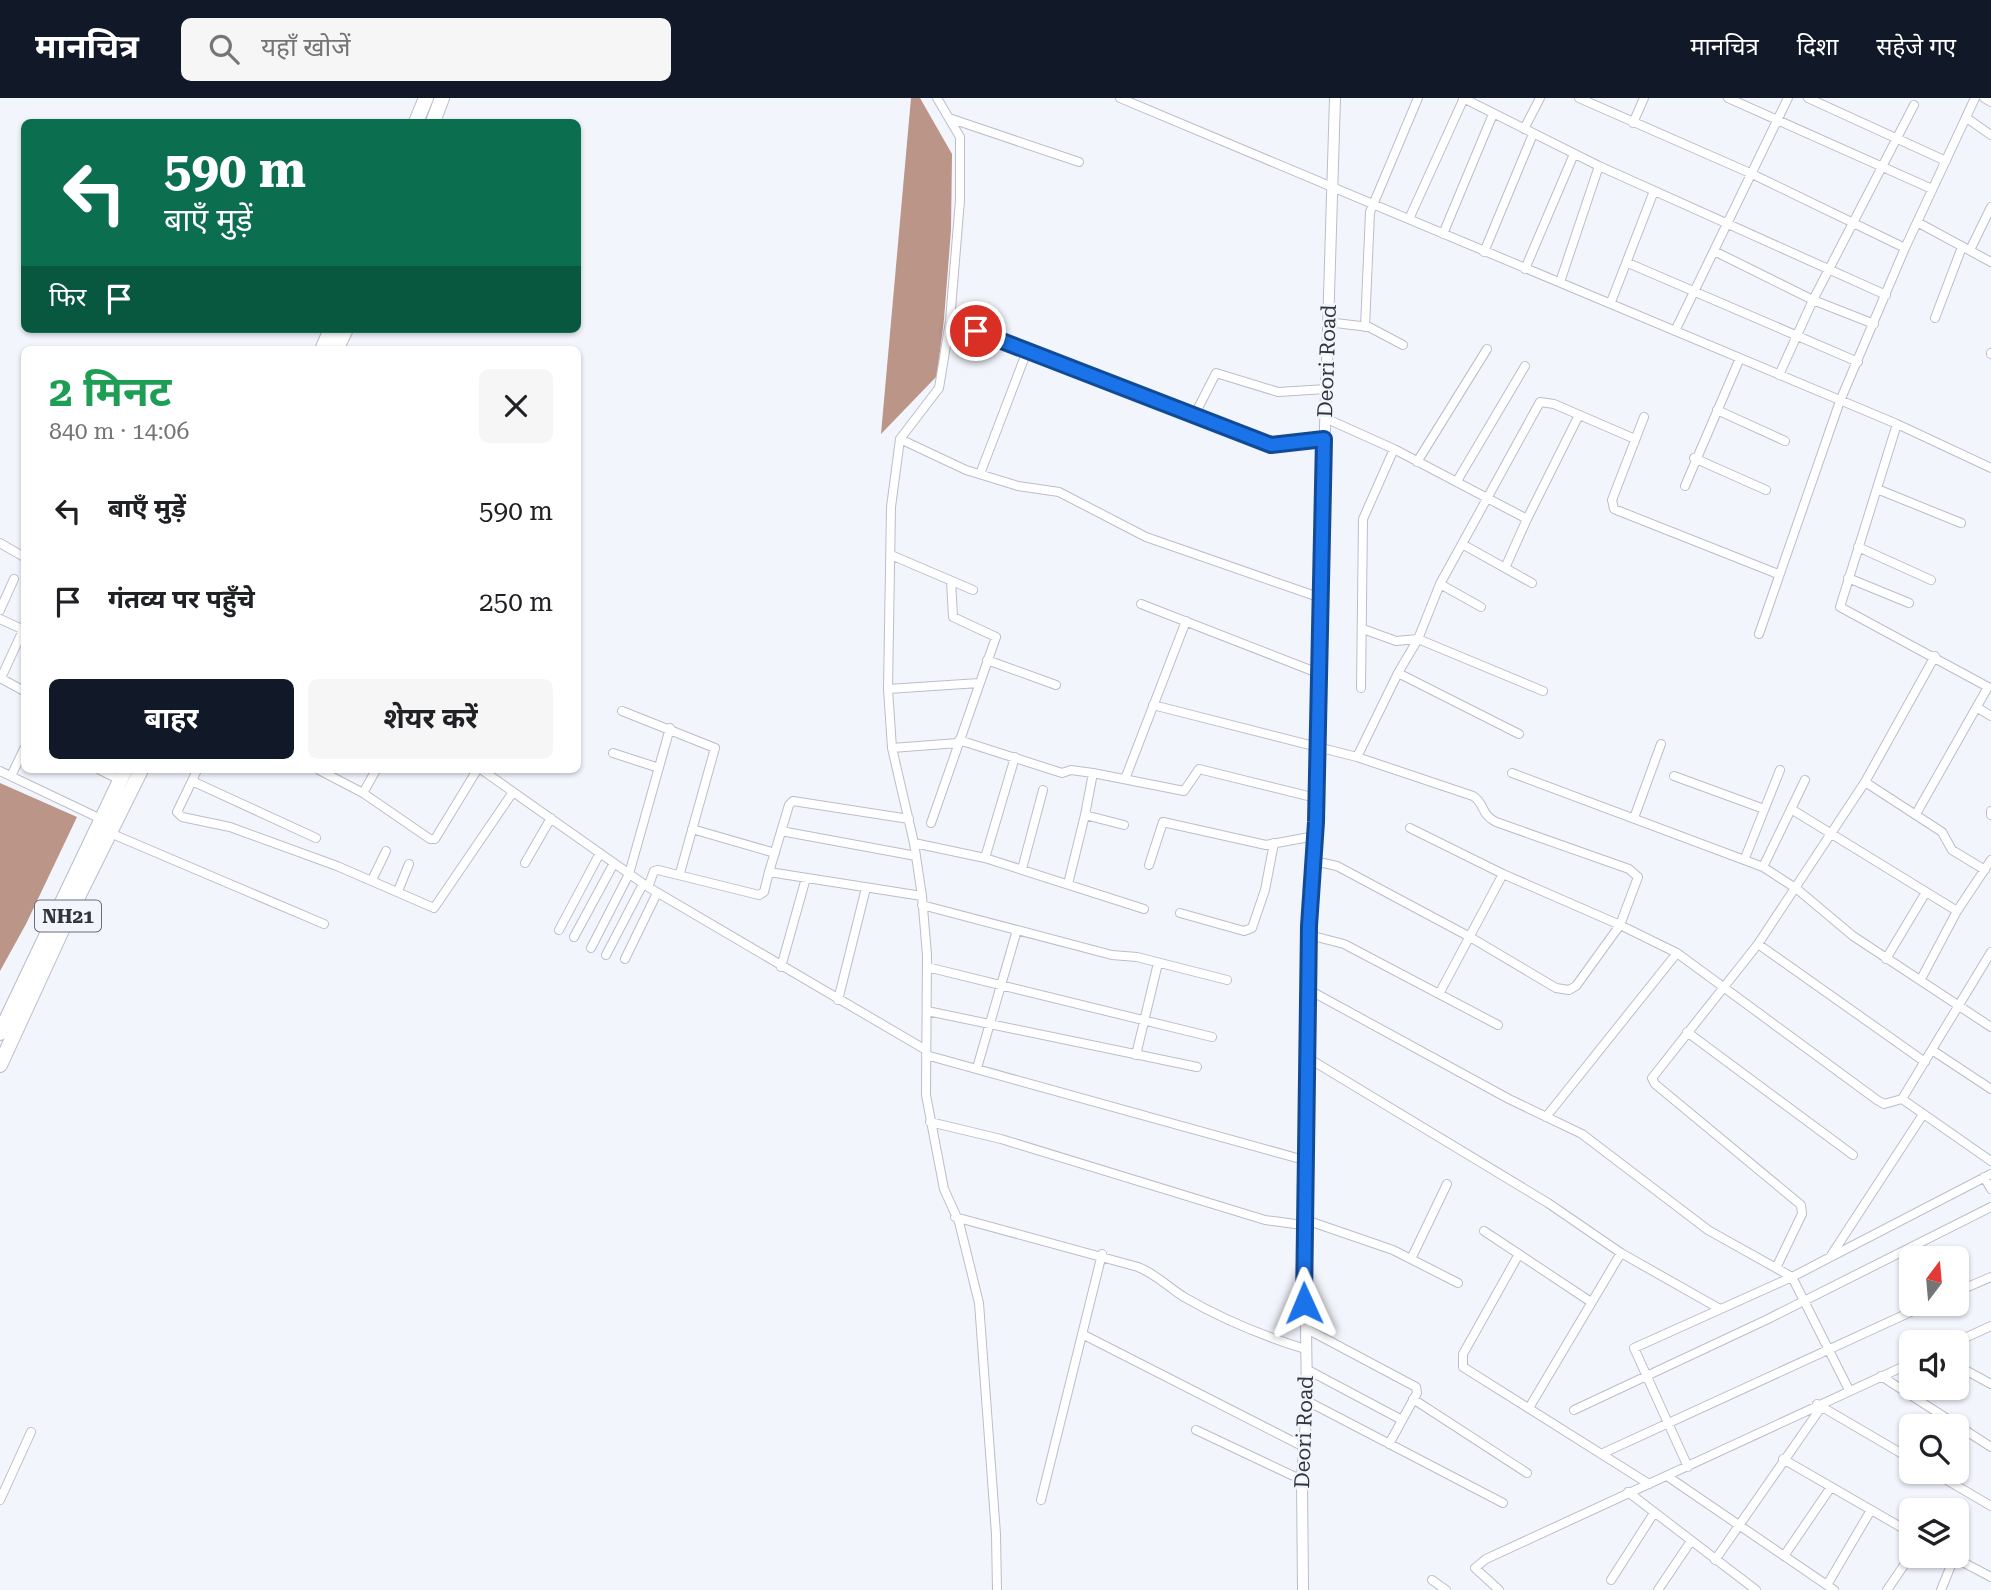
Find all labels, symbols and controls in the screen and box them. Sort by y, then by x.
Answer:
search box [181,18,671,81]
text: मानचित्र [35,27,139,66]
icon: search [205,30,243,68]
text: यहाँ खोजें [261,32,351,62]
text: मानचित्र [1690,33,1759,61]
text: दिशा [1797,33,1838,61]
text: सहेजे गए [1876,33,1956,61]
text: 590 m [164,142,306,199]
icon: left [49,147,140,238]
text: बाएँ मुड़ें [164,201,253,239]
icon: arrive [100,280,138,318]
text: फिर [49,282,86,312]
pin [946,301,1006,361]
street label: Deori Road [1313,304,1341,418]
icon: arrive [957,312,995,350]
text: 2 मिनट [49,367,171,416]
button: close [479,369,553,443]
text: 840 m · 14:06 [49,418,189,445]
icon: left [49,492,87,530]
text: बाएँ मुड़ें [108,493,186,523]
text: 590 m [479,496,553,526]
icon: arrive [49,583,87,621]
text: गंतव्य पर पहुँचे [108,584,255,614]
text: 250 m [479,587,553,617]
button: बाहर [49,679,294,759]
button: शेयर करें [308,679,553,759]
road number: NH21 [35,901,101,932]
north arrow [1899,1246,1969,1316]
map controls [1899,1246,1969,1568]
position arrow [1267,1266,1341,1340]
button: sound [1899,1330,1969,1400]
street label: Deori Road [1290,1375,1318,1489]
button: search [1899,1414,1969,1484]
button: layers [1899,1498,1969,1568]

